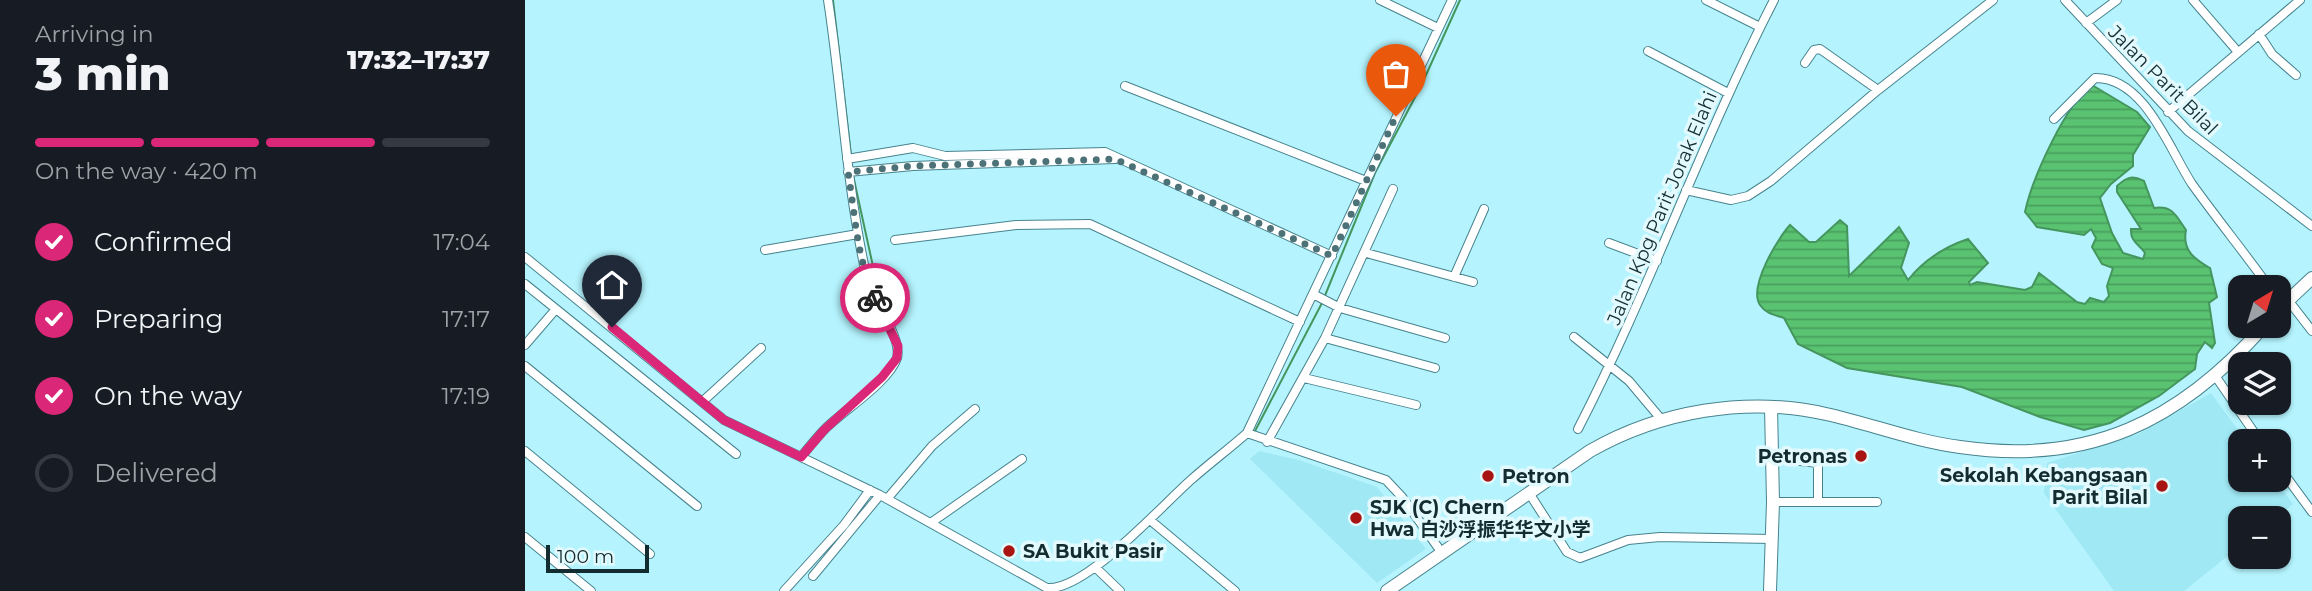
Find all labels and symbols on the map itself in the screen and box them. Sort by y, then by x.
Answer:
street label: Jalan Parit Bilal [2103,20,2223,140]
pin [1366,44,1426,116]
street label: Jalan Kpg Parit Jorak Elahi [1602,88,1722,329]
pin [582,255,642,327]
courier [840,263,910,333]
north arrow [2228,275,2291,338]
place label: Petronas [1758,445,1847,468]
marker: Petronas [1853,448,1869,464]
place label: Sekolah Kebangsaan Parit Bilal [1940,464,2148,509]
place label: Petron [1502,465,1570,488]
marker: Petron [1480,468,1496,484]
marker: Sekolah Kebangsaan Parit Bilal [2154,478,2170,494]
place label: SJK (C) Chern Hwa 白沙浮振华华文小学 [1370,496,1591,541]
marker: SJK (C) Chern Hwa 白沙浮振华华文小学 [1348,510,1364,526]
place label: SA Bukit Pasir [1023,540,1164,563]
scale bar [546,542,649,574]
marker: SA Bukit Pasir [1001,543,1017,559]

